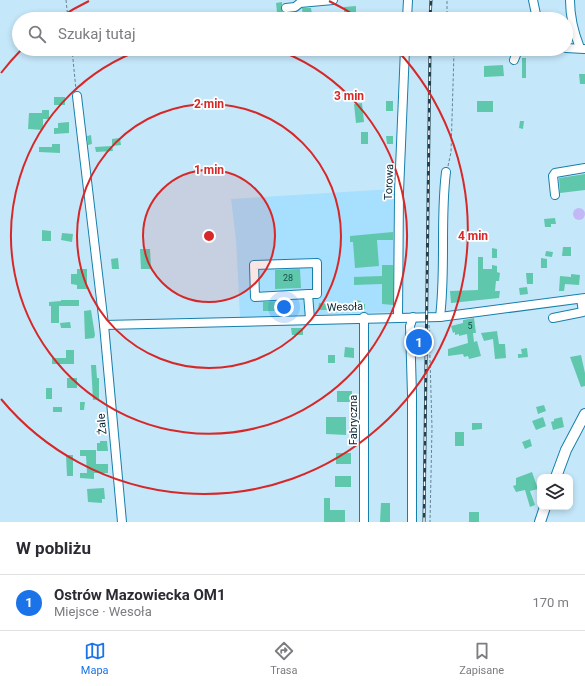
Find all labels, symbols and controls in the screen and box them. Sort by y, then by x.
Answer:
search box [12,12,573,56]
icon: search [26,23,48,45]
text: Szukaj tutaj [58,25,136,43]
text: 3 min [334,89,364,103]
text: 2 min [194,97,224,111]
text: 1 min [194,163,224,177]
street label: Torowa [382,164,396,200]
centre of rings [202,229,216,243]
text: 4 min [458,229,488,243]
house number: 28 [283,273,293,283]
your location [274,297,294,317]
street label: Wesoła [327,300,363,314]
house number: 5 [467,321,473,331]
pin: 1 [406,327,432,357]
street label: Fabryczna [347,395,360,445]
street label: Żale [95,413,109,435]
map controls [537,474,573,510]
button: layers [537,474,573,510]
text: W pobliżu [16,538,91,558]
text: Ostrów Mazowiecka OM1 [54,586,226,604]
text: 1 [25,595,33,610]
text: 170 m [532,595,569,610]
text: Miejsce · Wesoła [54,604,152,619]
tab: Mapa [81,640,109,677]
tab: Trasa [270,640,298,677]
tab: Zapisane [459,640,504,677]

